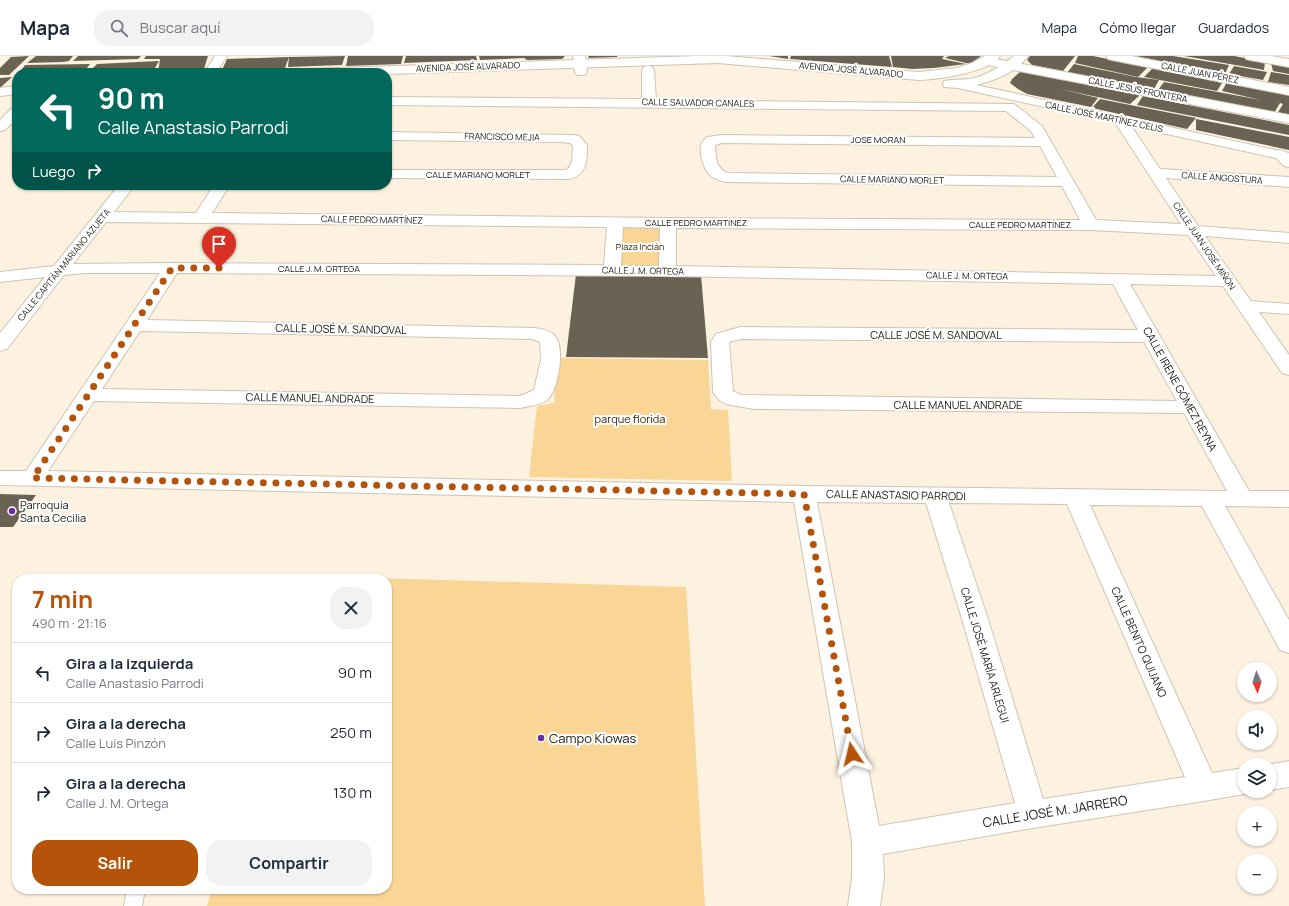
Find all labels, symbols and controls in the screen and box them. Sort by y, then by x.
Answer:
search box [94,10,374,46]
text: Mapa [20,15,70,41]
icon: search [108,17,130,39]
text: Buscar aquí [140,17,220,38]
text: Mapa [1042,18,1077,37]
text: Cómo llegar [1099,18,1176,37]
text: Guardados [1198,18,1269,37]
street label: AVENIDA JOSÉ ALVARADO [416,58,521,75]
street label: AVENIDA JOSÉ ALVARADO [798,58,904,81]
street label: CALLE JUAN PÉREZ [1160,59,1241,87]
street label: CALLE JESÚS FRONTERA [1087,74,1189,106]
text: 90 m [98,79,165,117]
icon: left [32,84,84,136]
street label: CALLE SALVADOR CANALES [642,95,755,110]
street label: CALLE JOSÉ MARTÍNEZ CELIS [1044,98,1165,135]
text: Calle Anastasio Parrodi [98,115,289,139]
street label: FRANCISCO MEJIA [464,129,540,144]
street label: JOSE MORAN [851,133,905,146]
icon: right [83,160,105,182]
text: Luego [32,161,75,182]
street label: CALLE MARIANO MORLET [426,168,531,181]
street label: CALLE ANGOSTURA [1181,168,1263,187]
street label: CALLE MARIANO MORLET [840,172,945,187]
street label: CALLE JUAN JOSÉ MIÑÓN [1170,199,1239,292]
street label: CALLE CAPITÁN MARIANO AZUETA [14,205,113,324]
street label: CALLE PEDRO MARTÍNEZ [321,212,424,227]
street label: CALLE PEDRO MARTÍNEZ [645,216,747,229]
street label: CALLE PEDRO MARTÍNEZ [969,218,1071,231]
pin [202,227,236,268]
icon: arrive [208,233,230,255]
park label: Plaza Inclán [616,240,664,253]
street label: CALLE J. M. ORTEGA [278,262,360,275]
street label: CALLE J. M. ORTEGA [602,263,684,278]
street label: CALLE J. M. ORTEGA [926,268,1008,283]
street label: CALLE JOSÉ M. SANDOVAL [275,320,407,337]
street label: CALLE IRENE GÓMEZ REYNA [1140,324,1221,454]
street label: CALLE JOSÉ M. SANDOVAL [870,327,1002,342]
street label: CALLE MANUEL ANDRADE [245,389,375,406]
street label: CALLE MANUEL ANDRADE [894,397,1022,412]
park label: parque florida [595,411,665,426]
street label: CALLE ANASTASIO PARRODI [826,486,966,503]
place label: Parroquia Santa Cecilia [20,497,86,525]
marker: Parroquia Santa Cecilia [7,506,17,516]
text: 7 min [32,582,93,615]
street label: CALLE BENITO QUIJANO [1108,584,1171,700]
street label: CALLE JOSÉ MARÍA ARLEGUI [958,585,1013,724]
button: close [330,587,372,629]
text: 490 m · 21:16 [32,614,107,632]
text: Gira a la izquierda [66,653,193,674]
icon: left [32,662,54,684]
text: 90 m [338,662,372,683]
north arrow [1237,662,1277,702]
map controls [1237,662,1277,894]
text: Calle Anastasio Parrodi [66,674,204,692]
button: sound [1237,710,1277,750]
text: Gira a la derecha [66,713,186,734]
icon: right [32,722,54,744]
text: 250 m [330,722,372,743]
place label: Campo Kiowas [549,729,637,747]
marker: Campo Kiowas [536,733,546,743]
position arrow [831,733,873,775]
text: Calle Luis Pinzón [66,734,166,752]
button: layers [1237,758,1277,798]
text: Gira a la derecha [66,773,186,794]
icon: right [32,782,54,804]
text: 130 m [333,782,372,803]
street label: CALLE JOSÉ M. JARRERO [981,791,1129,831]
text: Calle J. M. Ortega [66,794,168,812]
button: + [1237,806,1277,846]
button: Salir [32,840,198,886]
button: Compartir [206,840,372,886]
button: − [1237,854,1277,894]

